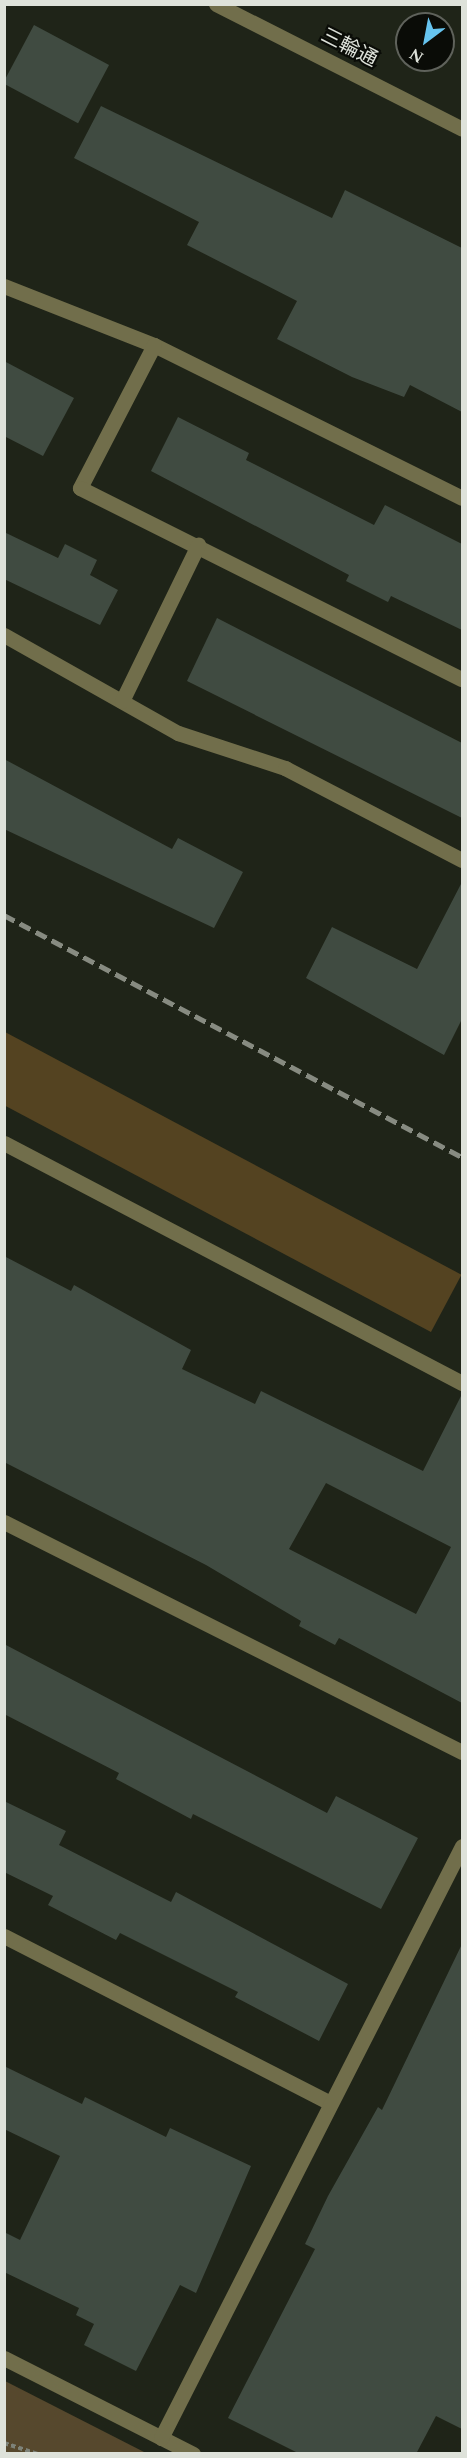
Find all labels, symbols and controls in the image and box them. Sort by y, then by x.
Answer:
north arrow [395,12,455,72]
street label: 三輪通 [317,24,381,72]
text: N [405,42,428,69]

